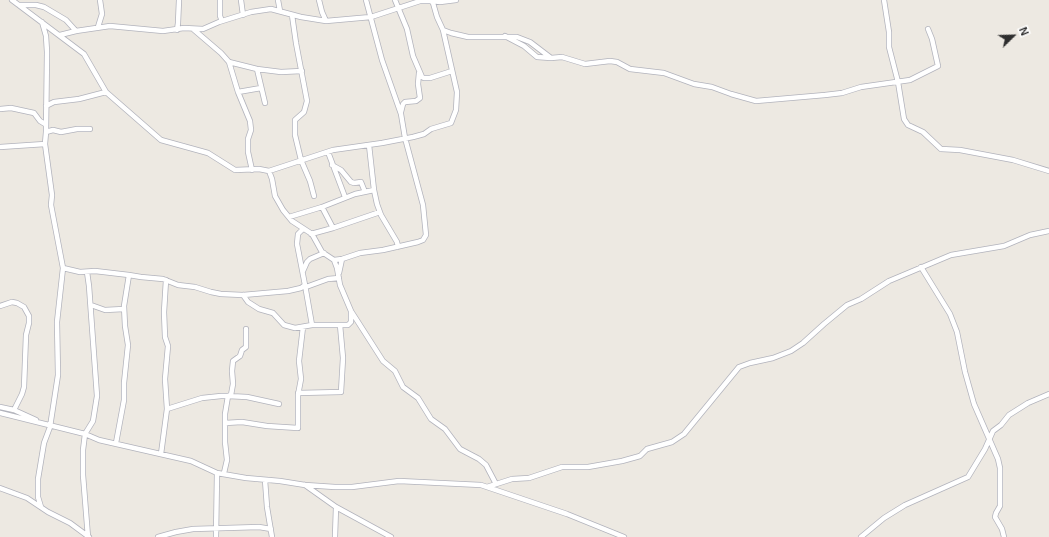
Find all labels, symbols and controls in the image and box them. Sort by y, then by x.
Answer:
north arrow [993,16,1033,56]
text: N [1017,25,1031,37]

